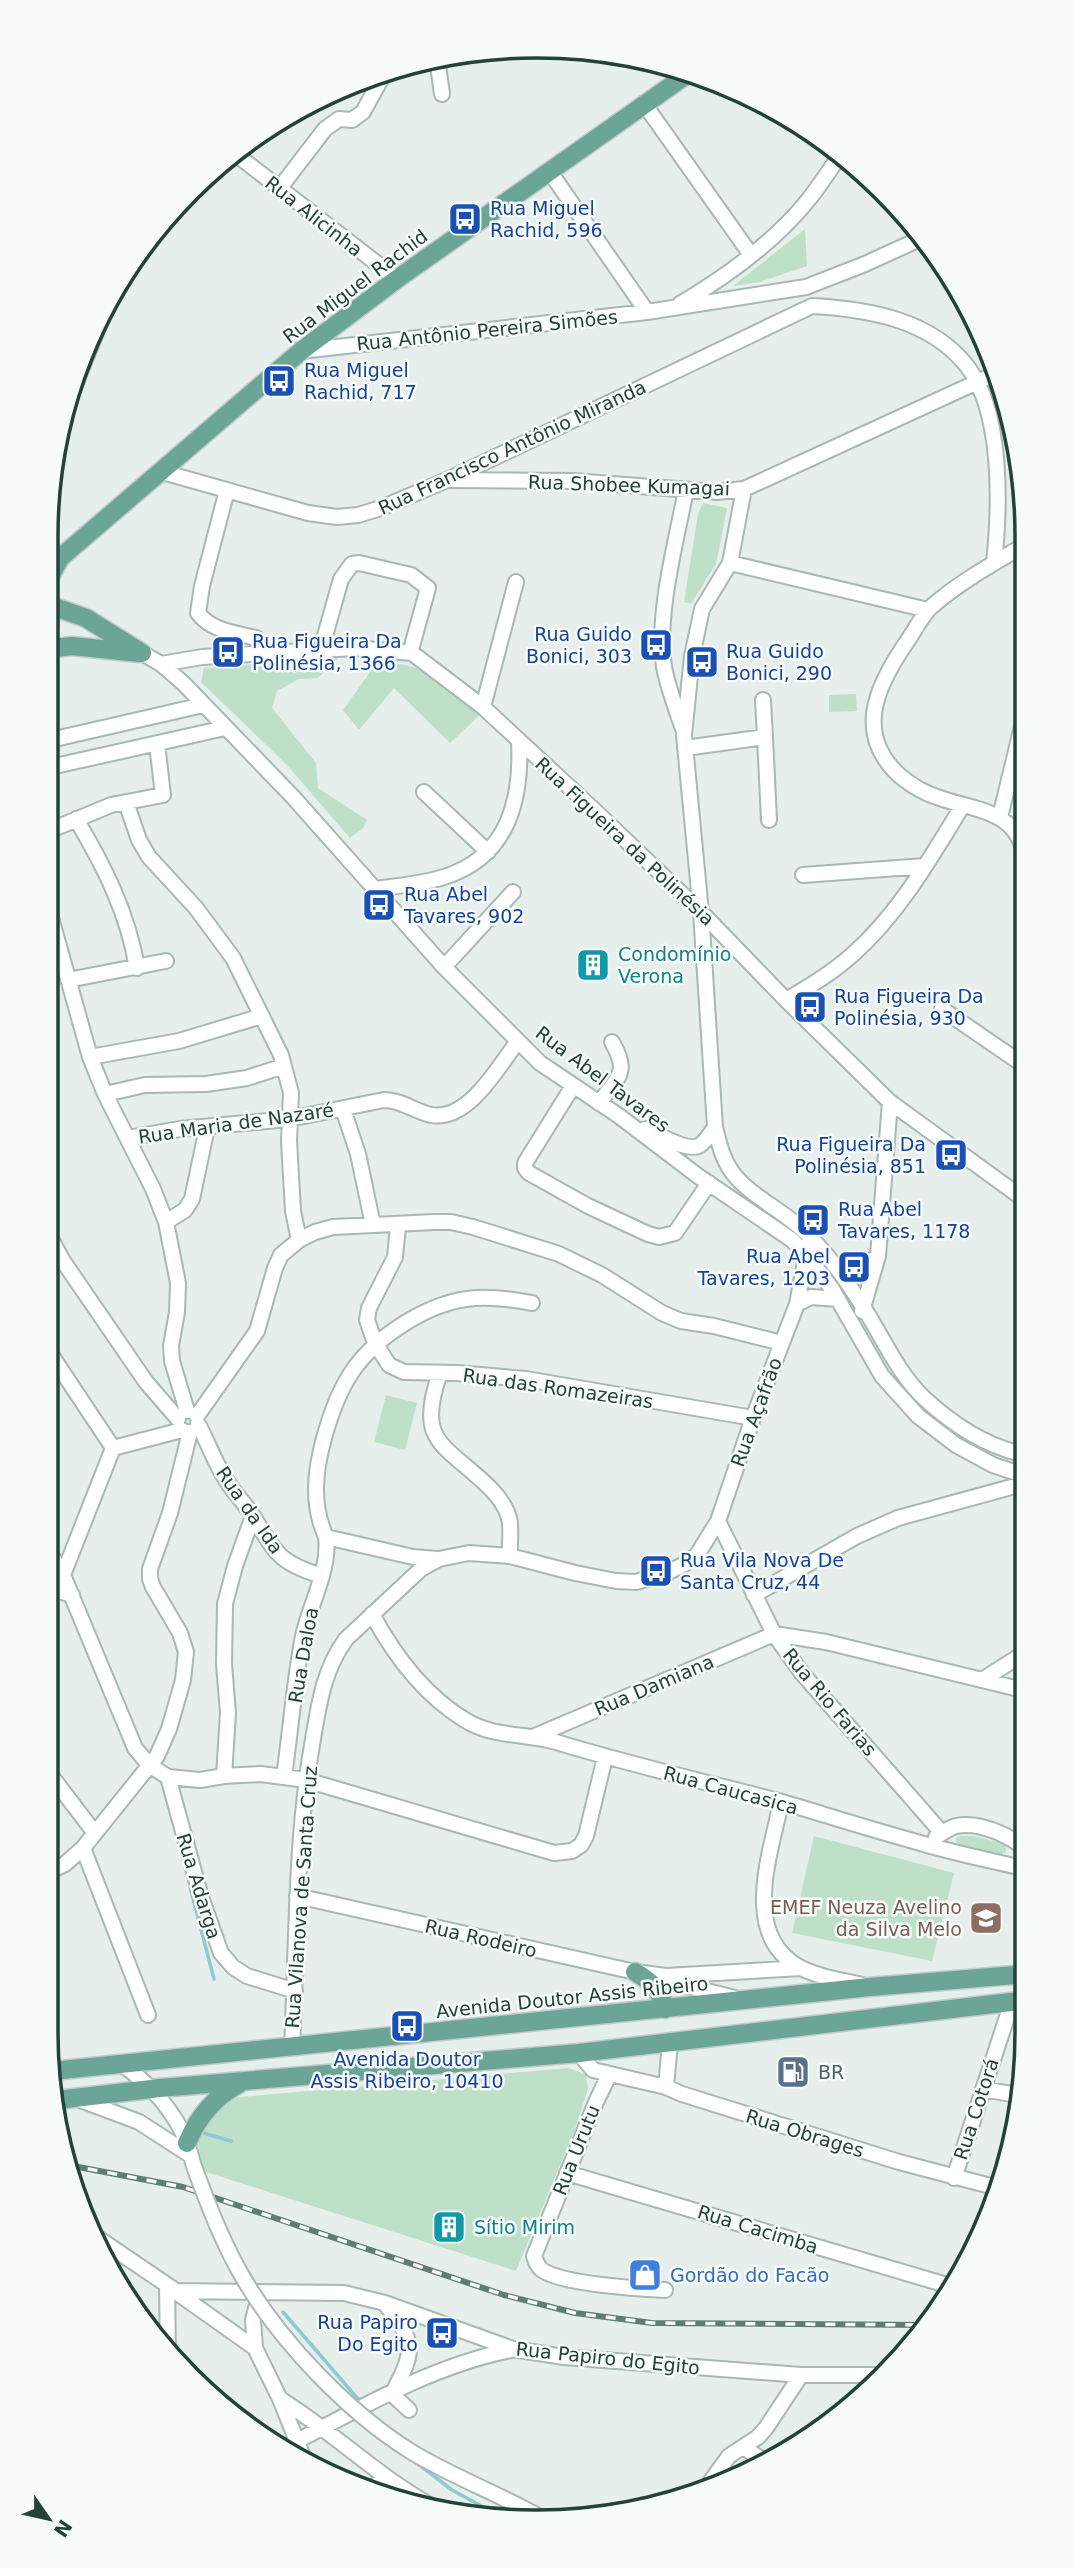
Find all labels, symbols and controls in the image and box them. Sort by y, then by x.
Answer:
street label: Rua Alicinha [261,171,367,261]
place label: Rua Miguel Rachid, 596 [490,197,603,241]
bus stop icon: Rua Miguel Rachid, 596 [446,200,484,238]
street label: Rua Miguel Rachid [278,225,432,347]
street label: Rua Antônio Pereira Simões [355,305,619,355]
place label: Rua Miguel Rachid, 717 [304,359,417,403]
bus stop icon: Rua Miguel Rachid, 717 [260,362,298,400]
street label: Rua Francisco Antônio Miranda [375,375,649,519]
street label: Rua Shobee Kumagai [528,470,730,500]
place label: Rua Guido Bonici, 303 [526,623,632,667]
bus stop icon: Rua Guido Bonici, 303 [637,626,675,664]
place label: Rua Figueira Da Polinésia, 1366 [252,630,402,674]
bus stop icon: Rua Figueira Da Polinésia, 1366 [209,633,247,671]
place label: Rua Guido Bonici, 290 [726,640,832,684]
bus stop icon: Rua Guido Bonici, 290 [683,643,721,681]
street label: Rua Figueira da Polinésia [531,752,719,930]
place label: Rua Abel Tavares, 902 [403,883,524,927]
bus stop icon: Rua Abel Tavares, 902 [360,886,398,924]
place label: Condomínio Verona [618,943,731,987]
building icon: Condomínio Verona [574,946,612,984]
place label: Rua Figueira Da Polinésia, 930 [834,985,984,1029]
bus stop icon: Rua Figueira Da Polinésia, 930 [791,988,829,1026]
street label: Rua Abel Tavares [532,1021,674,1137]
street label: Rua Maria de Nazaré [137,1098,335,1148]
place label: Rua Figueira Da Polinésia, 851 [776,1133,926,1177]
bus stop icon: Rua Figueira Da Polinésia, 851 [932,1136,970,1174]
place label: Rua Abel Tavares, 1178 [837,1198,970,1242]
bus stop icon: Rua Abel Tavares, 1178 [794,1201,832,1239]
place label: Rua Abel Tavares, 1203 [697,1245,830,1289]
bus stop icon: Rua Abel Tavares, 1203 [835,1248,873,1286]
street label: Rua Açafrão [726,1354,786,1470]
street label: Rua das Romazeiras [461,1364,655,1412]
street label: Rua da Ida [212,1462,288,1558]
place label: Rua Vila Nova De Santa Cruz, 44 [680,1549,844,1593]
bus stop icon: Rua Vila Nova De Santa Cruz, 44 [637,1552,675,1590]
street label: Rua Daloa [284,1605,322,1705]
street label: Rua Rio Farias [779,1644,881,1760]
street label: Rua Damiana [591,1650,717,1720]
street label: Rua Caucasica [661,1761,801,1819]
street label: Rua Vilanova de Santa Cruz [281,1765,321,2029]
street label: Rua Adarga [172,1830,226,1942]
place label: EMEF Neuza Avelino da Silva Melo [770,1896,962,1940]
school or university icon: EMEF Neuza Avelino da Silva Melo [967,1899,1005,1937]
street label: Rua Rodeiro [423,1914,539,1962]
street label: Avenida Doutor Assis Ribeiro [435,1972,709,2022]
bus stop icon: Avenida Doutor Assis Ribeiro, 10410 [388,2007,426,2045]
place label: Avenida Doutor Assis Ribeiro, 10410 [310,2048,504,2092]
fuel station icon: BR [774,2053,812,2091]
street label: Rua Cotorá [949,2055,1003,2163]
place label: BR [818,2061,844,2083]
street label: Rua Urutu [548,2102,604,2198]
street label: Rua Obrages [743,2105,867,2161]
street label: Rua Cacimba [695,2200,821,2258]
building icon: Sítio Mirim [430,2208,468,2246]
place label: Sítio Mirim [474,2216,575,2238]
shop icon: Gordão do Facão [626,2256,664,2294]
place label: Gordão do Facão [670,2264,829,2286]
place label: Rua Papiro Do Egito [317,2311,418,2355]
bus stop icon: Rua Papiro Do Egito [423,2314,461,2352]
street label: Rua Papiro do Egito [515,2337,701,2379]
north arrow [14,2484,84,2554]
text: N [50,2516,77,2541]

